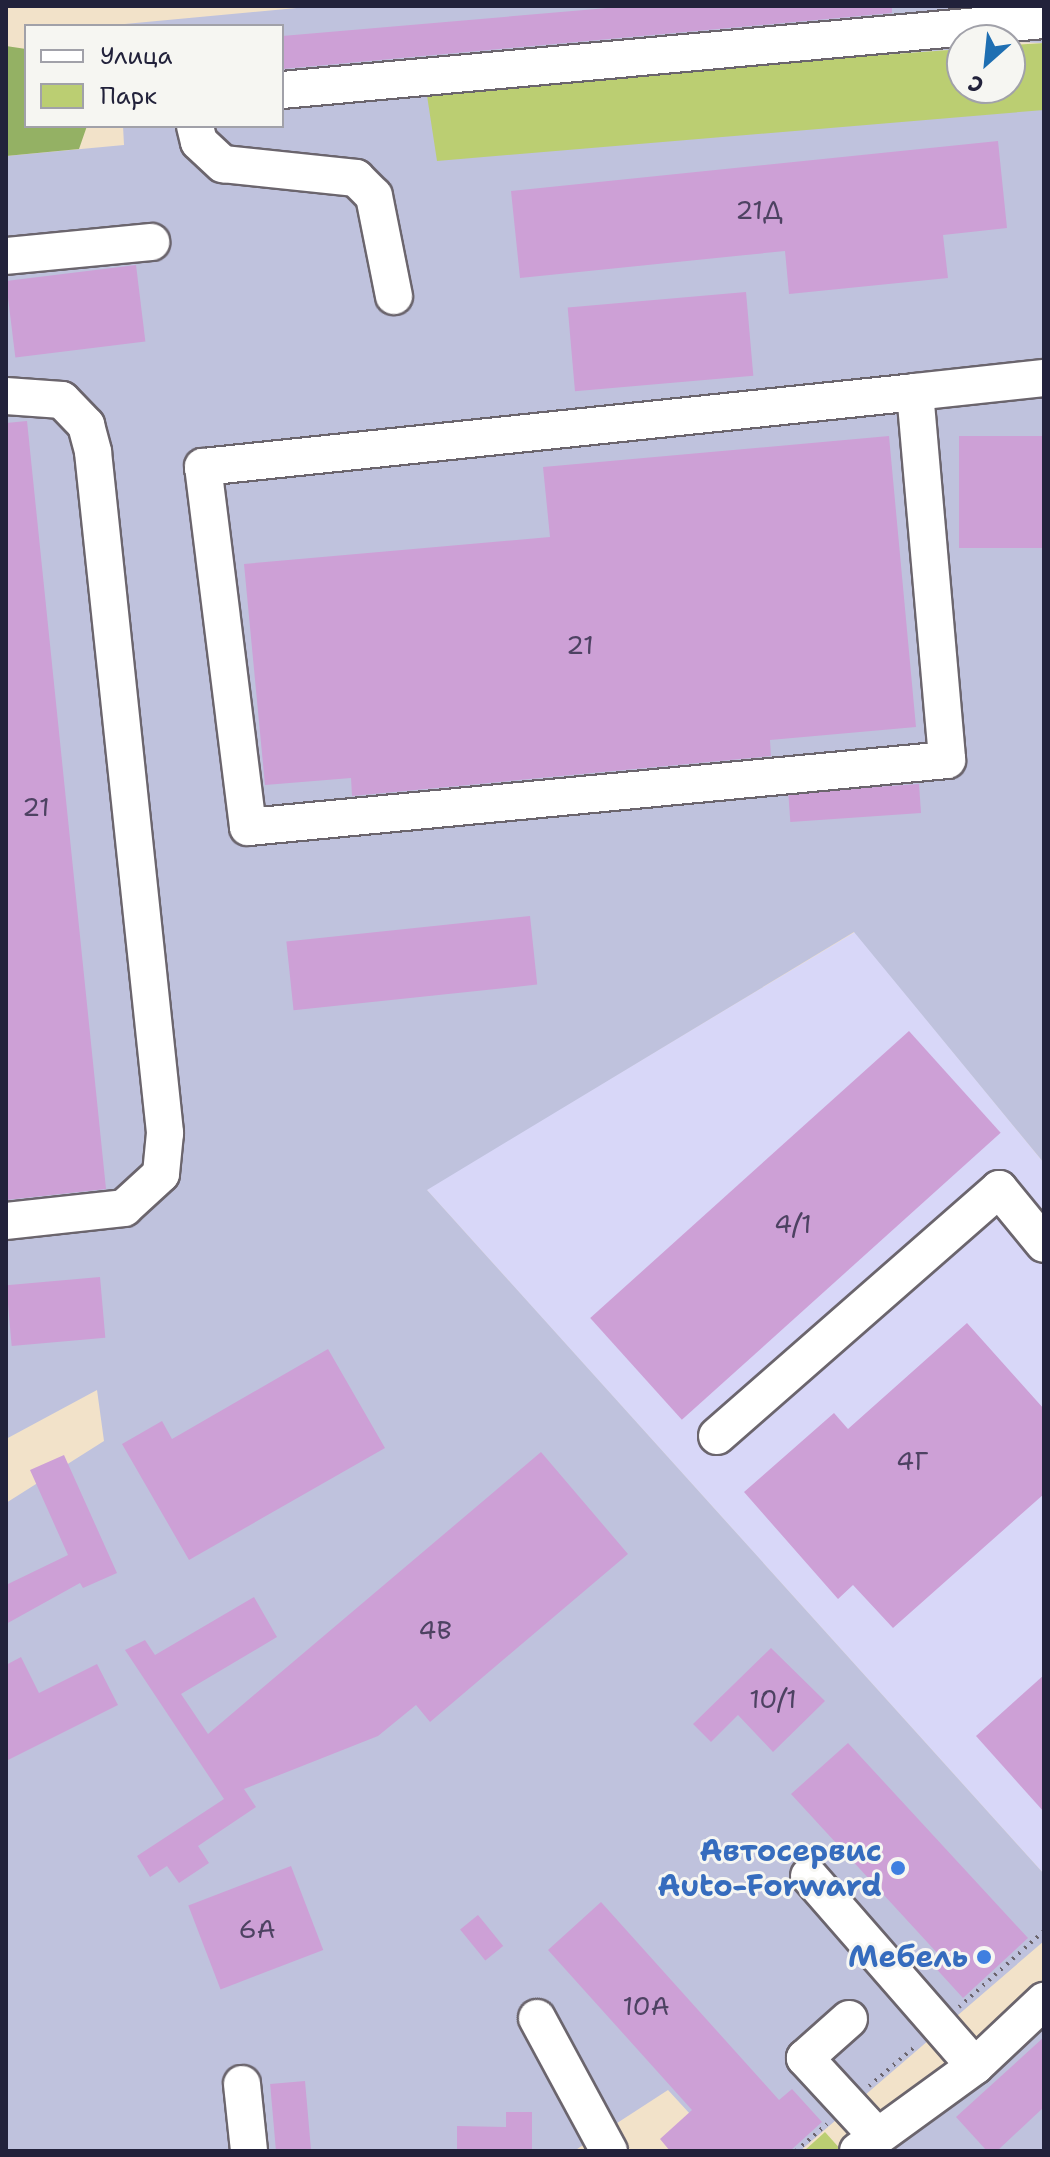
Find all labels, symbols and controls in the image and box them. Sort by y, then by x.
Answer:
legend [24,24,284,128]
north arrow [946,24,1026,104]
text: Улица [100,40,173,72]
text: С [963,68,988,100]
text: Парк [100,80,157,112]
house number: 21Д [735,194,783,226]
house number: 21 [566,629,594,661]
house number: 21 [22,791,50,823]
house number: 4/1 [774,1208,812,1240]
house number: 4Г [896,1445,928,1477]
house number: 4В [418,1614,452,1646]
house number: 10/1 [749,1683,797,1715]
place label: Автосервис Auto-Forward [657,1833,882,1904]
marker: Автосервис Auto-Forward [889,1859,907,1877]
house number: 6А [238,1913,276,1945]
place label: Мебель [848,1939,968,1975]
marker: Мебель [975,1948,993,1966]
house number: 10А [622,1990,670,2022]

